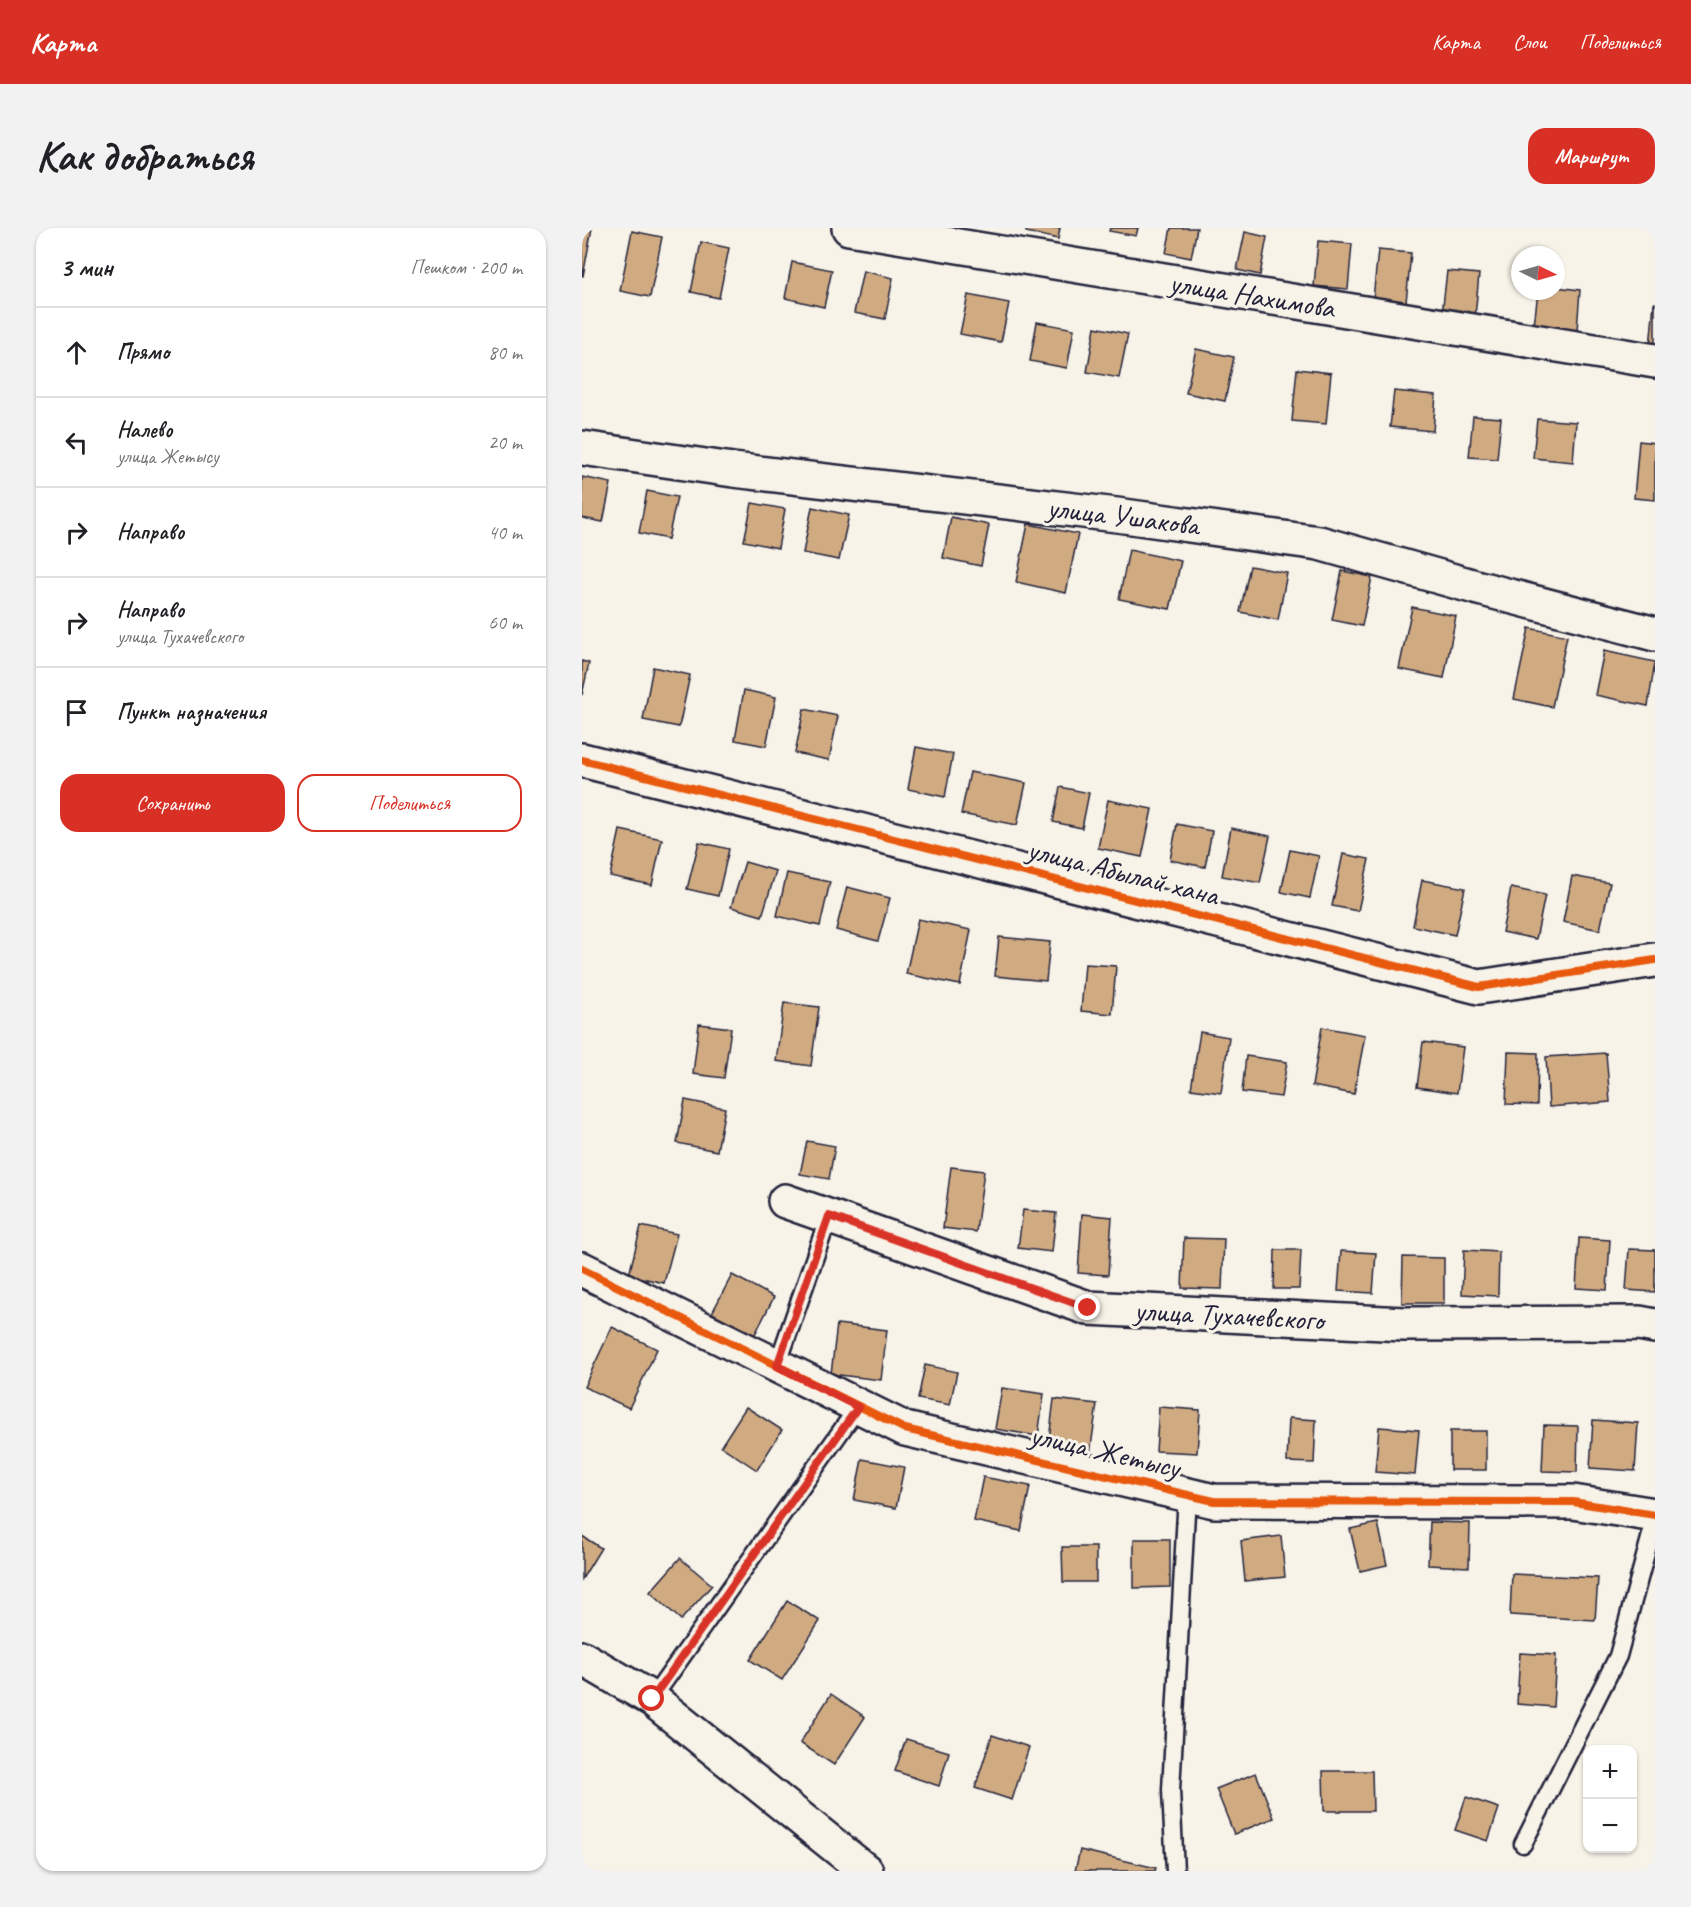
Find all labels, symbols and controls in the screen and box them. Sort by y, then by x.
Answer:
text: Карта [30,25,97,60]
text: Карта [1432,29,1480,55]
text: Слои [1513,29,1547,55]
text: Поделиться [1580,29,1661,55]
button: Маршрут [1528,128,1655,184]
text: Как добраться [36,130,253,183]
north arrow [1511,246,1565,300]
text: 3 мин [60,251,113,284]
text: Пешком · 200 m [410,255,522,280]
street label: улица Нахимова [1165,263,1339,327]
icon: ahead [60,336,93,369]
text: Прямо [117,338,169,366]
text: 80 m [488,340,522,365]
text: Налево [117,416,173,444]
icon: left [60,426,93,459]
text: 20 m [488,430,522,455]
text: улица Жетысу [117,444,218,469]
street label: улица Ушакова [1043,488,1204,544]
icon: right [60,516,93,549]
text: Направо [117,518,184,546]
text: 40 m [488,520,522,545]
text: Направо [117,596,184,624]
icon: right [60,606,93,639]
text: 60 m [488,610,522,635]
text: улица Тухачевского [117,624,243,649]
icon: arrive [60,696,93,729]
text: Пункт назначения [117,698,266,726]
button: Сохранить [60,774,285,832]
button: Поделиться [297,774,522,832]
street label: улица Абылай хана [1022,829,1224,915]
street label: улица Тухачевского [1131,1291,1328,1339]
route end [1074,1294,1100,1320]
street label: улица Жетысу [1025,1415,1186,1487]
route start [638,1685,664,1711]
map controls [1583,1745,1637,1853]
button: + [1583,1745,1637,1799]
button: − [1583,1799,1637,1853]

